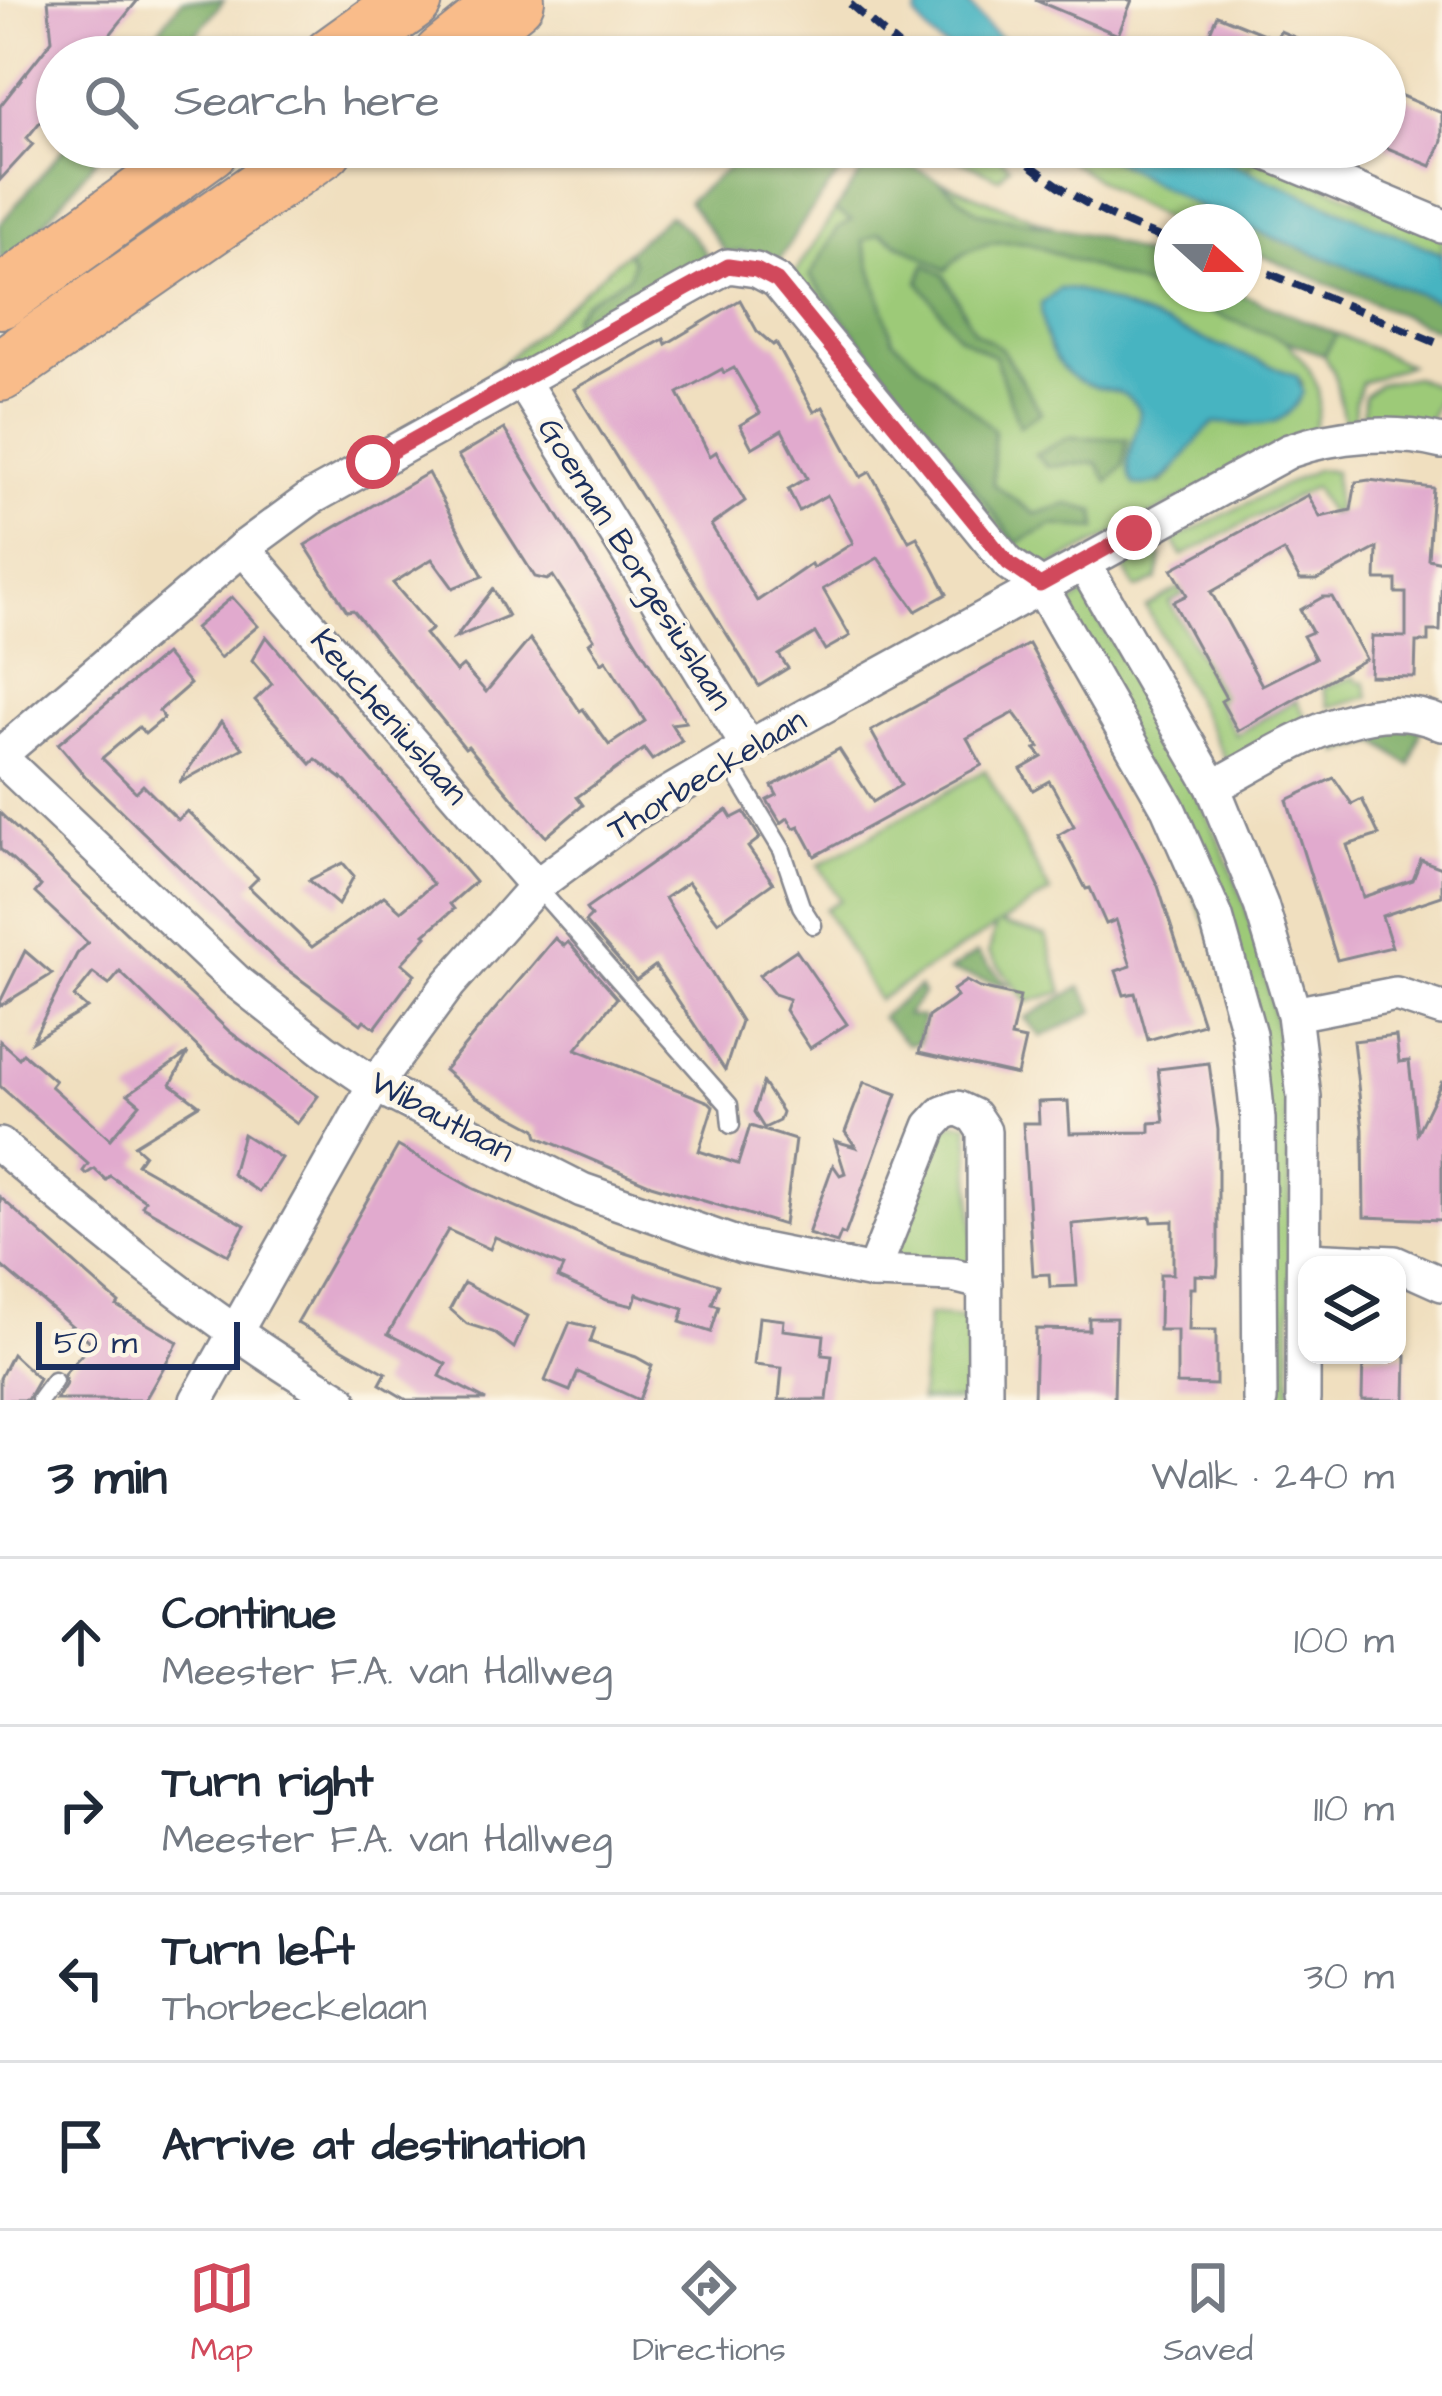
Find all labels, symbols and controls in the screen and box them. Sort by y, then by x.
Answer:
search box [36,36,1406,168]
icon: search [78,69,144,135]
text: Search here [174,71,440,133]
north arrow [1154,204,1262,312]
street label: Goeman Borgesiuslaan [525,409,744,720]
route start [346,435,400,489]
route end [1107,506,1161,560]
street label: Keucheniuslaan [300,619,478,815]
street label: Thorbeckelaan [599,698,815,852]
street label: Wibautlaan [362,1060,522,1174]
map controls [1298,1256,1406,1364]
button: layers [1298,1256,1406,1364]
scale bar [36,1316,240,1369]
text: 50 m [54,1320,137,1366]
text: 3 min [48,1443,167,1514]
text: Walk · 240 m [1151,1451,1394,1505]
text: Continue [162,1584,336,1646]
icon: ahead [48,1609,114,1675]
text: 100 m [1294,1615,1394,1669]
text: Meester F.A. van Hallweg [162,1646,612,1700]
text: Turn right [162,1752,374,1814]
icon: right [48,1777,114,1843]
text: 110 m [1313,1783,1394,1837]
text: Meester F.A. van Hallweg [162,1814,612,1868]
text: Turn left [162,1920,355,1982]
icon: left [48,1945,114,2011]
text: 30 m [1304,1951,1394,2005]
text: Thorbeckelaan [162,1982,427,2036]
icon: arrive [48,2113,114,2179]
text: Arrive at destination [162,2115,585,2177]
tab: Map [189,2255,255,2373]
tab: Directions [632,2255,786,2373]
tab: Saved [1163,2255,1253,2373]

